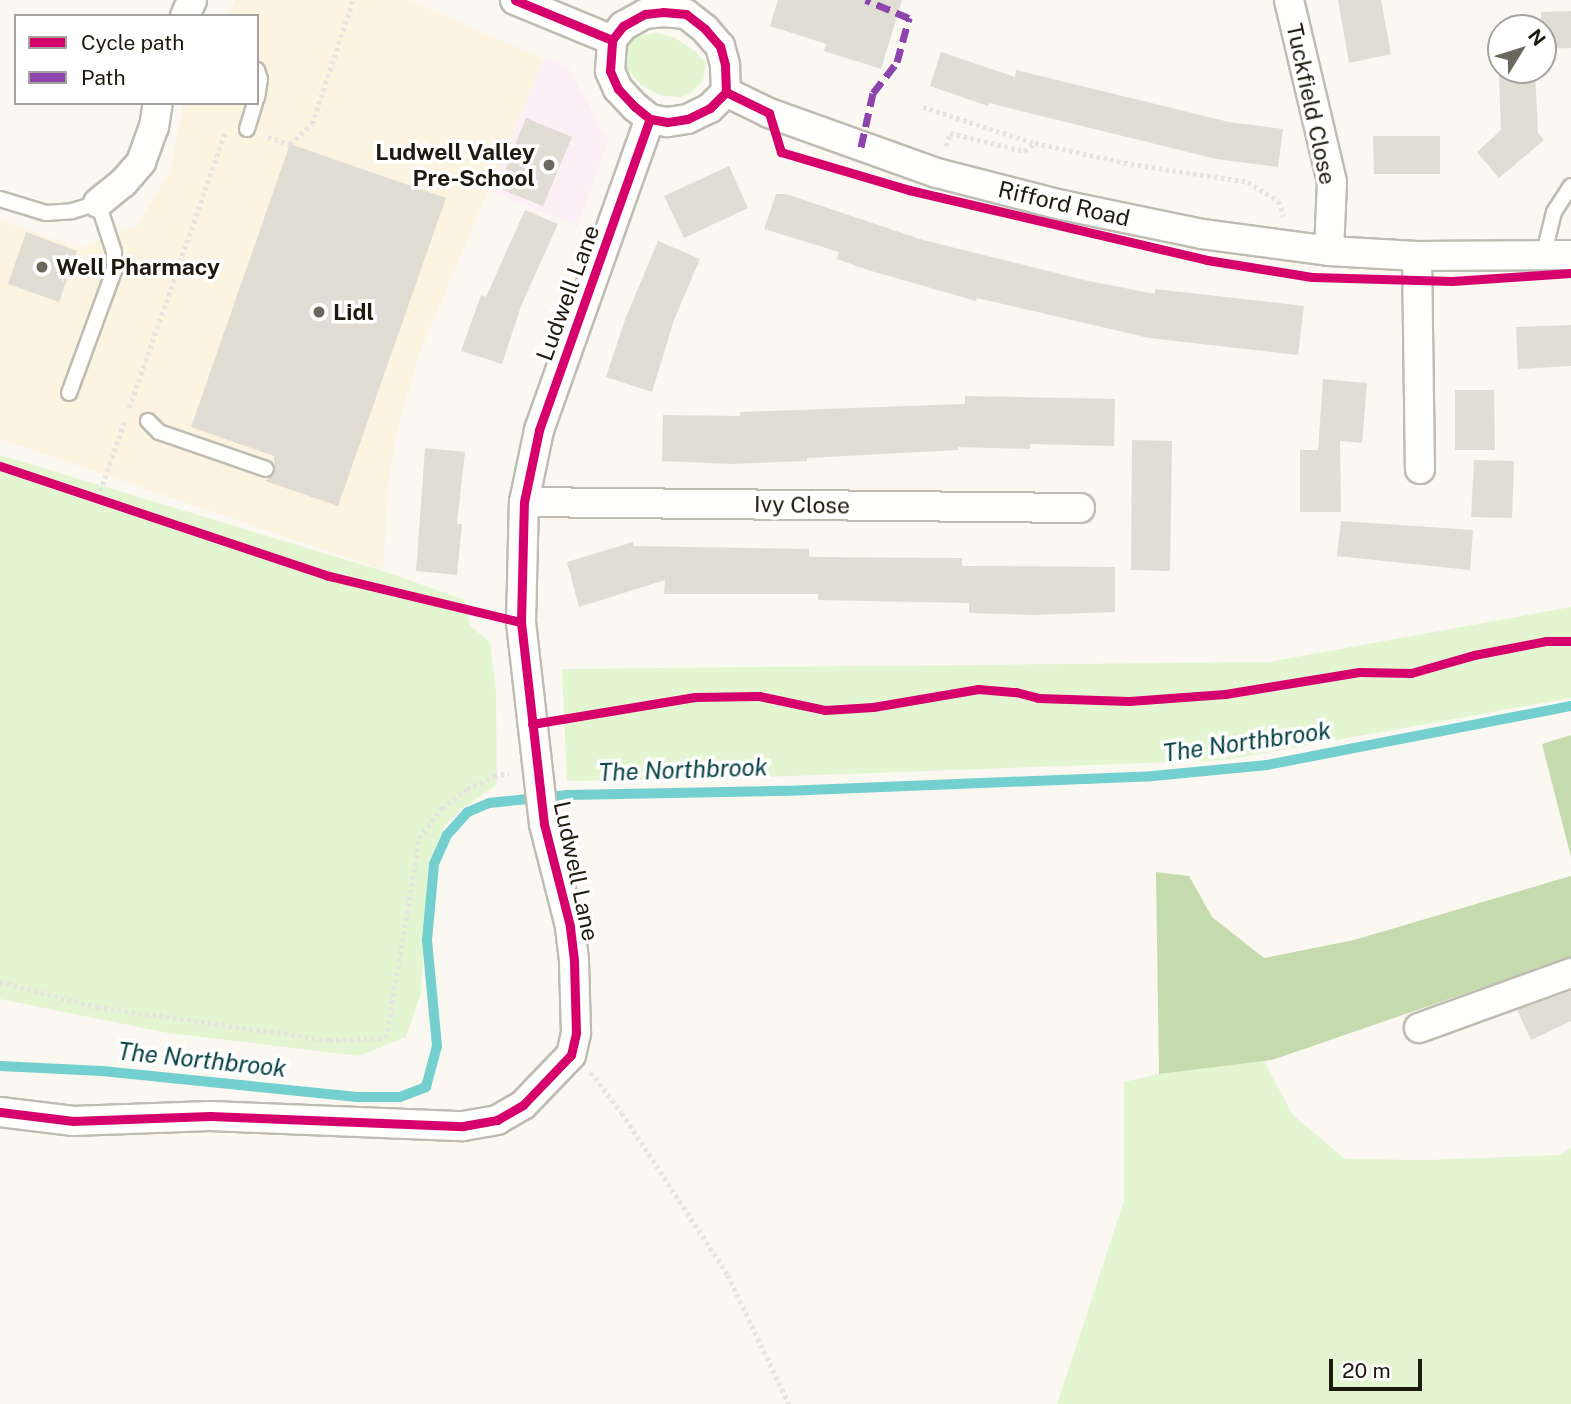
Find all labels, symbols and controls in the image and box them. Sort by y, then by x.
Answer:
legend [14,14,259,105]
north arrow [1487,14,1557,84]
street label: Tuckfield Close [1280,21,1342,187]
text: N [1524,25,1550,50]
text: Cycle path [81,30,184,55]
text: Path [81,65,126,90]
place label: Ludwell Valley Pre-School [375,138,535,192]
marker: Ludwell Valley Pre-School [541,157,557,173]
street label: Rifford Road [996,175,1132,233]
street label: Ludwell Lane [531,221,605,365]
place label: Well Pharmacy [56,253,220,281]
marker: Well Pharmacy [34,259,50,275]
place label: Lidl [333,298,374,326]
marker: Lidl [311,304,327,320]
street label: Ivy Close [754,490,850,520]
water label: The Northbrook [1161,716,1333,768]
water label: The Northbrook [598,753,768,787]
street label: Ludwell Lane [548,799,604,943]
water label: The Northbrook [116,1037,288,1083]
scale bar [1333,1344,1426,1388]
text: 20 m [1342,1358,1391,1383]

